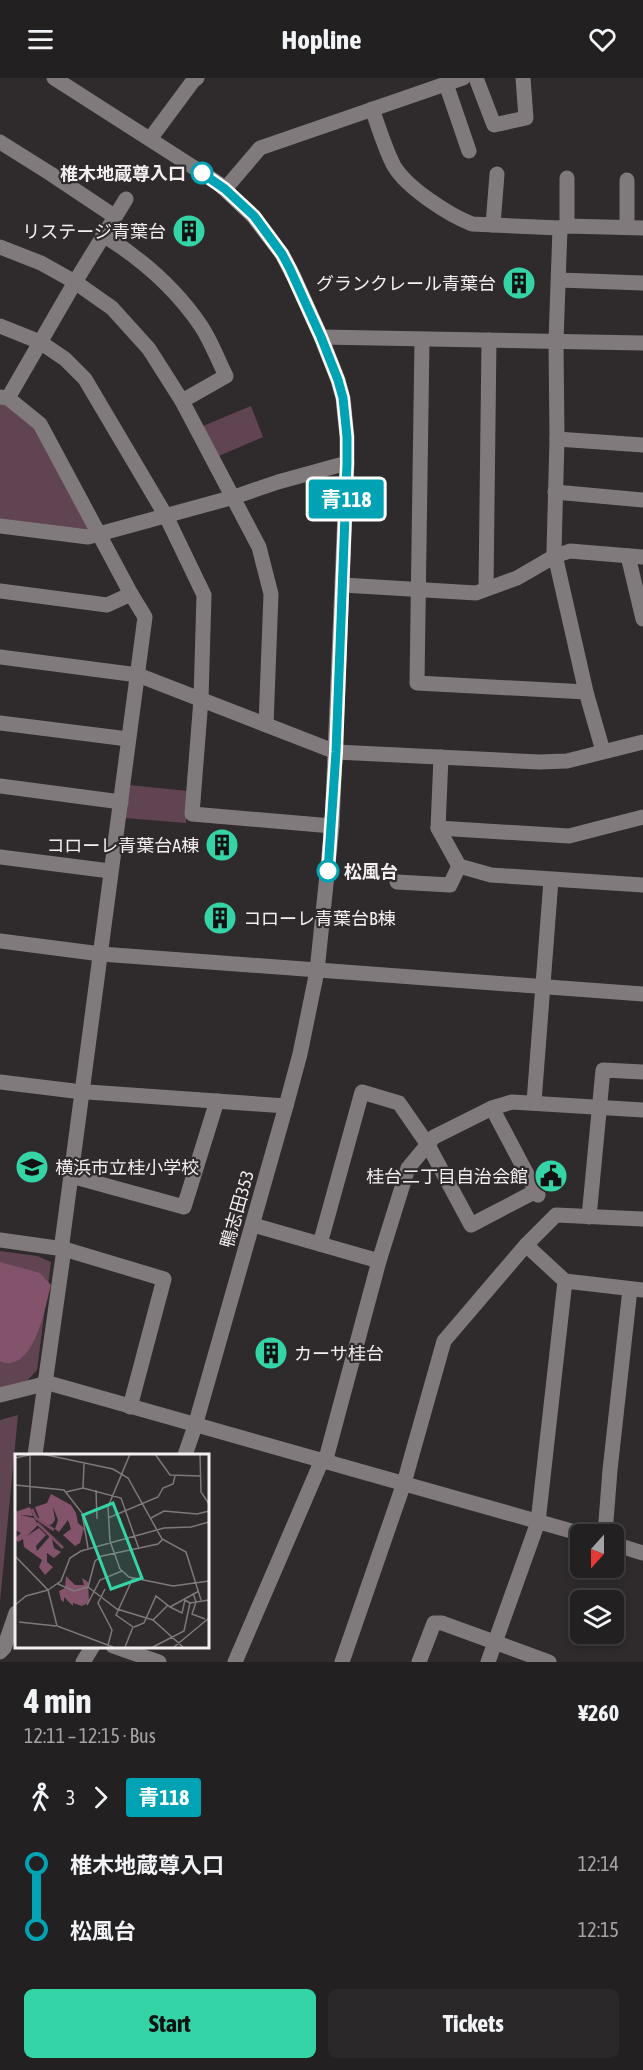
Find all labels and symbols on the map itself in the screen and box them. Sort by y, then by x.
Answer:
marker: 椎木地蔵尊入口 [191,162,213,184]
place label: 椎木地蔵尊入口 [60,163,186,184]
building icon: リステージ青葉台 [171,213,207,249]
place label: リステージ青葉台 [22,221,166,242]
building icon: グランクレール青葉台 [501,265,537,301]
place label: グランクレール青葉台 [316,273,496,294]
line badge: 青118 [304,480,388,518]
building icon: コローレ青葉台A棟 [204,827,240,863]
place label: コローレ青葉台A棟 [46,835,199,856]
marker: 松風台 [317,860,339,882]
place label: 松風台 [344,861,398,882]
building icon: コローレ青葉台B棟 [202,900,238,936]
place label: コローレ青葉台B棟 [243,908,396,929]
school or university icon: 横浜市立桂小学校 [14,1149,50,1185]
place label: 横浜市立桂小学校 [55,1157,199,1178]
public building icon: 桂台二丁目自治会館 [533,1158,569,1194]
place label: 桂台二丁目自治会館 [366,1166,528,1187]
street label: 鴨志田353 [216,1168,258,1250]
building icon: カーサ桂台 [253,1335,289,1371]
place label: カーサ桂台 [294,1343,384,1364]
inset map [15,1454,208,1647]
north arrow [570,1524,624,1578]

